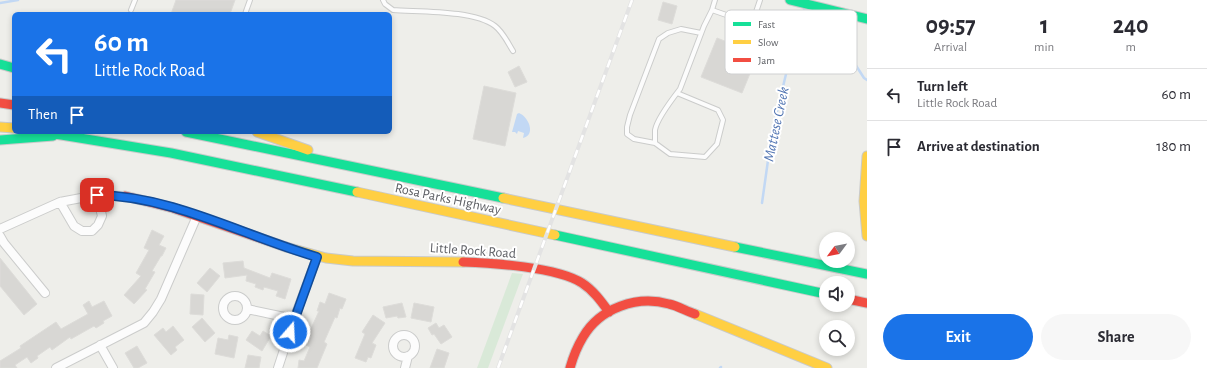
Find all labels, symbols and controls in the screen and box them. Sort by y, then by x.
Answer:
legend [725,10,857,74]
text: 09:57 [925,14,976,38]
text: 1 [1040,14,1049,38]
text: 240 [1113,14,1149,38]
text: Fast [758,19,776,30]
icon: left [28,28,80,80]
text: 60 m [94,29,149,57]
text: Slow [758,37,779,48]
text: Arrival [934,41,967,54]
text: min [1034,41,1054,54]
text: m [1125,41,1136,54]
text: Jam [758,55,775,66]
text: Little Rock Road [94,62,205,80]
text: Turn left [917,79,968,94]
icon: left [883,84,905,106]
water label: Mattese Creek [761,85,792,163]
text: 60 m [1162,87,1191,102]
text: Little Rock Road [917,97,997,110]
icon: arrive [66,104,88,126]
text: Then [28,107,58,122]
icon: arrive [883,136,905,158]
text: Arrive at destination [917,139,1040,154]
text: 180 m [1156,139,1191,154]
pin [80,178,114,212]
street label: Rosa Parks Highway [394,181,502,217]
icon: arrive [86,184,108,206]
north arrow [819,232,855,268]
map controls [819,232,855,356]
street label: Little Rock Road [429,241,517,261]
button: sound [819,276,855,312]
position arrow [269,311,311,353]
button: Exit [883,314,1033,360]
button: Share [1041,314,1191,360]
button: search [819,320,855,356]

